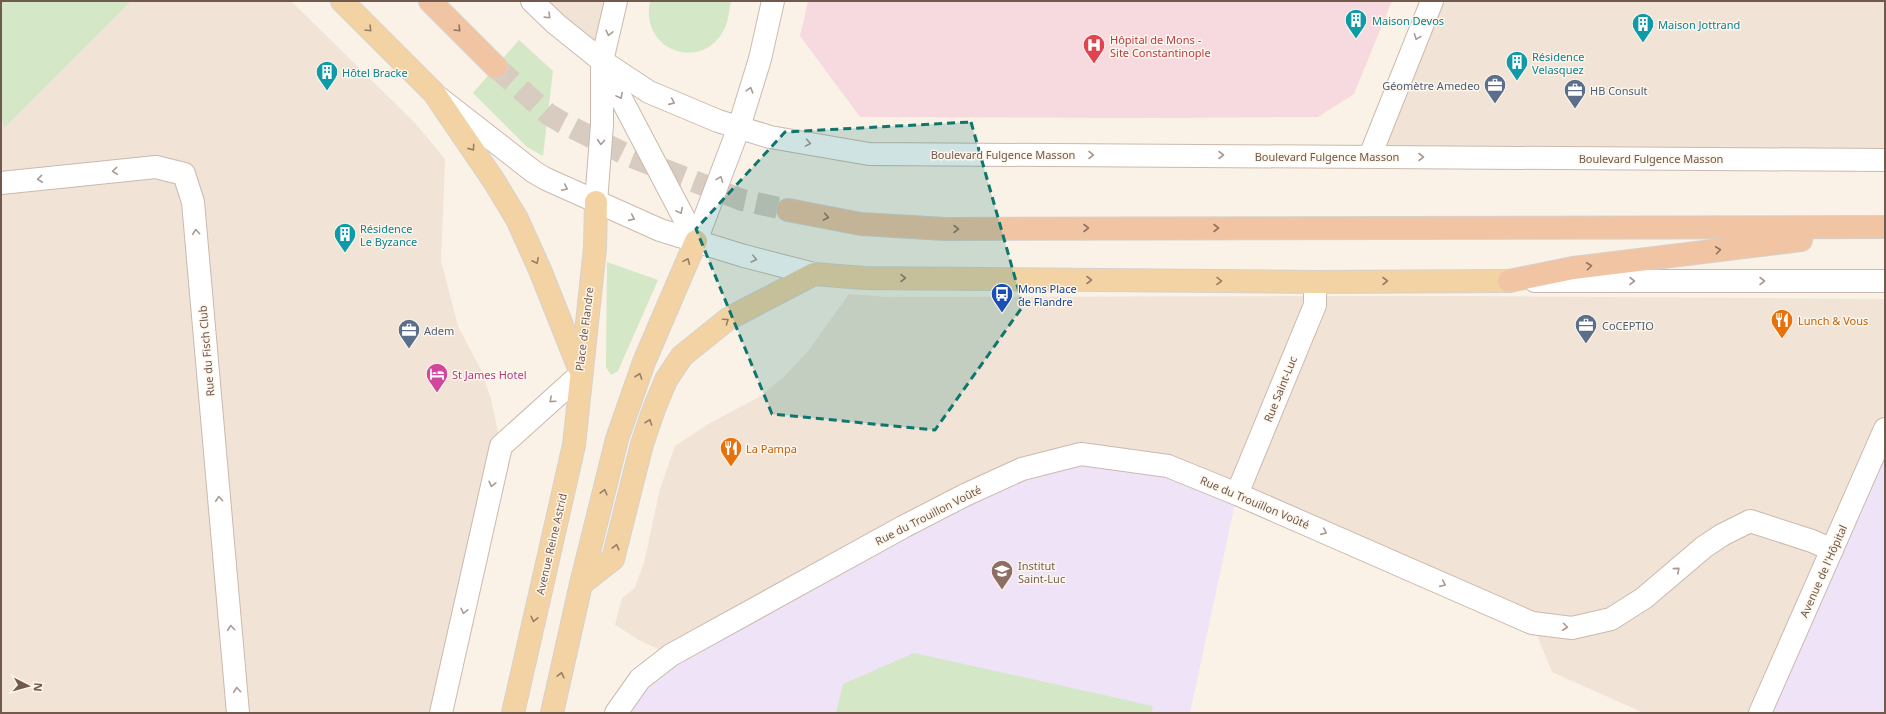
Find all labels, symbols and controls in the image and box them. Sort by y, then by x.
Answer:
building icon: Maison Devos [1343,7,1369,40]
one-way arrow [543,11,551,19]
building icon: Maison Jottrand [1630,11,1656,44]
place label: Maison Devos [1372,13,1444,28]
place label: Maison Jottrand [1658,17,1740,32]
one-way arrow [364,24,372,32]
one-way arrow [453,24,461,32]
one-way arrow [605,30,613,36]
hospital icon: Hôpital de Mons - Site Constantinople [1081,32,1107,65]
place label: Hôpital de Mons - Site Constantinople [1110,32,1211,60]
one-way arrow [1414,34,1422,41]
building icon: Résidence Velasquez [1504,49,1530,82]
place label: Résidence Velasquez [1532,49,1584,77]
building icon: Hôtel Bracke [314,59,340,92]
place label: Hôtel Bracke [342,65,408,80]
office icon: Géomètre Amedeo [1482,72,1508,105]
office icon: HB Consult [1562,77,1588,110]
place label: Géomètre Amedeo [1382,78,1480,93]
place label: HB Consult [1590,83,1647,98]
one-way arrow [745,87,754,94]
one-way arrow [615,92,623,99]
one-way arrow [667,97,675,105]
one-way arrow [596,139,605,145]
one-way arrow [805,139,811,147]
one-way arrow [467,144,474,151]
street label: Boulevard Fulgence Masson [931,147,1075,162]
street label: Boulevard Fulgence Masson [1255,149,1399,164]
one-way arrow [1088,151,1094,159]
one-way arrow [1218,151,1224,159]
street label: Boulevard Fulgence Masson [1579,151,1723,166]
one-way arrow [1418,153,1424,161]
one-way arrow [112,167,118,176]
one-way arrow [37,175,43,184]
one-way arrow [715,175,723,182]
one-way arrow [561,183,568,191]
one-way arrow [675,207,683,215]
one-way arrow [628,213,636,221]
one-way arrow [823,213,829,221]
building icon: Résidence Le Byzance [332,221,358,254]
place label: Résidence Le Byzance [360,221,417,249]
one-way arrow [953,224,959,233]
one-way arrow [1083,224,1089,232]
one-way arrow [1213,224,1219,232]
one-way arrow [191,229,200,235]
one-way arrow [1715,245,1721,254]
one-way arrow [750,254,757,262]
one-way arrow [531,257,539,265]
one-way arrow [682,257,690,265]
one-way arrow [1586,262,1592,271]
one-way arrow [900,274,906,282]
one-way arrow [1086,276,1092,284]
one-way arrow [1216,276,1222,285]
one-way arrow [1382,277,1388,285]
one-way arrow [1629,277,1635,285]
one-way arrow [1759,277,1765,285]
bus stop icon: Mons Place de Flandre [989,281,1015,314]
place label: Mons Place de Flandre [1018,281,1077,309]
street label: Place de Flandre [571,286,597,372]
street label: Rue du Fisch Club [195,305,217,397]
restaurant icon: Lunch & Vous [1769,307,1795,340]
office icon: CoCEPTIO [1573,312,1599,345]
place label: Lunch & Vous [1798,313,1868,328]
office icon: Adem [396,317,422,350]
one-way arrow [722,318,729,326]
place label: CoCEPTIO [1602,318,1654,333]
place label: Adem [424,323,454,338]
street label: Rue Saint-Luc [1260,354,1300,424]
hotel icon: St James Hotel [424,361,450,394]
place label: St James Hotel [452,367,526,382]
one-way arrow [634,372,643,379]
one-way arrow [549,395,556,402]
one-way arrow [645,418,653,425]
restaurant icon: La Pampa [718,435,744,468]
place label: La Pampa [746,441,797,456]
street label: Rue du Trouillon Voûté [1198,472,1312,532]
one-way arrow [489,481,497,487]
street label: Rue du Trouillon Voûté [872,482,984,548]
one-way arrow [599,489,607,495]
street label: Avenue Reine Astrid [532,492,570,596]
one-way arrow [214,496,223,502]
street label: Avenue de l'Hôpital [1796,522,1850,620]
one-way arrow [1320,527,1328,535]
one-way arrow [611,544,620,551]
school or university icon: Institut Saint-Luc [989,558,1015,591]
place label: Institut Saint-Luc [1018,558,1065,586]
one-way arrow [1673,567,1680,574]
one-way arrow [1440,580,1447,588]
one-way arrow [460,607,469,614]
one-way arrow [531,616,539,622]
one-way arrow [1562,623,1568,632]
one-way arrow [226,625,235,631]
north arrow [8,666,48,706]
one-way arrow [557,672,565,678]
text: N [31,682,46,692]
one-way arrow [232,687,241,693]

